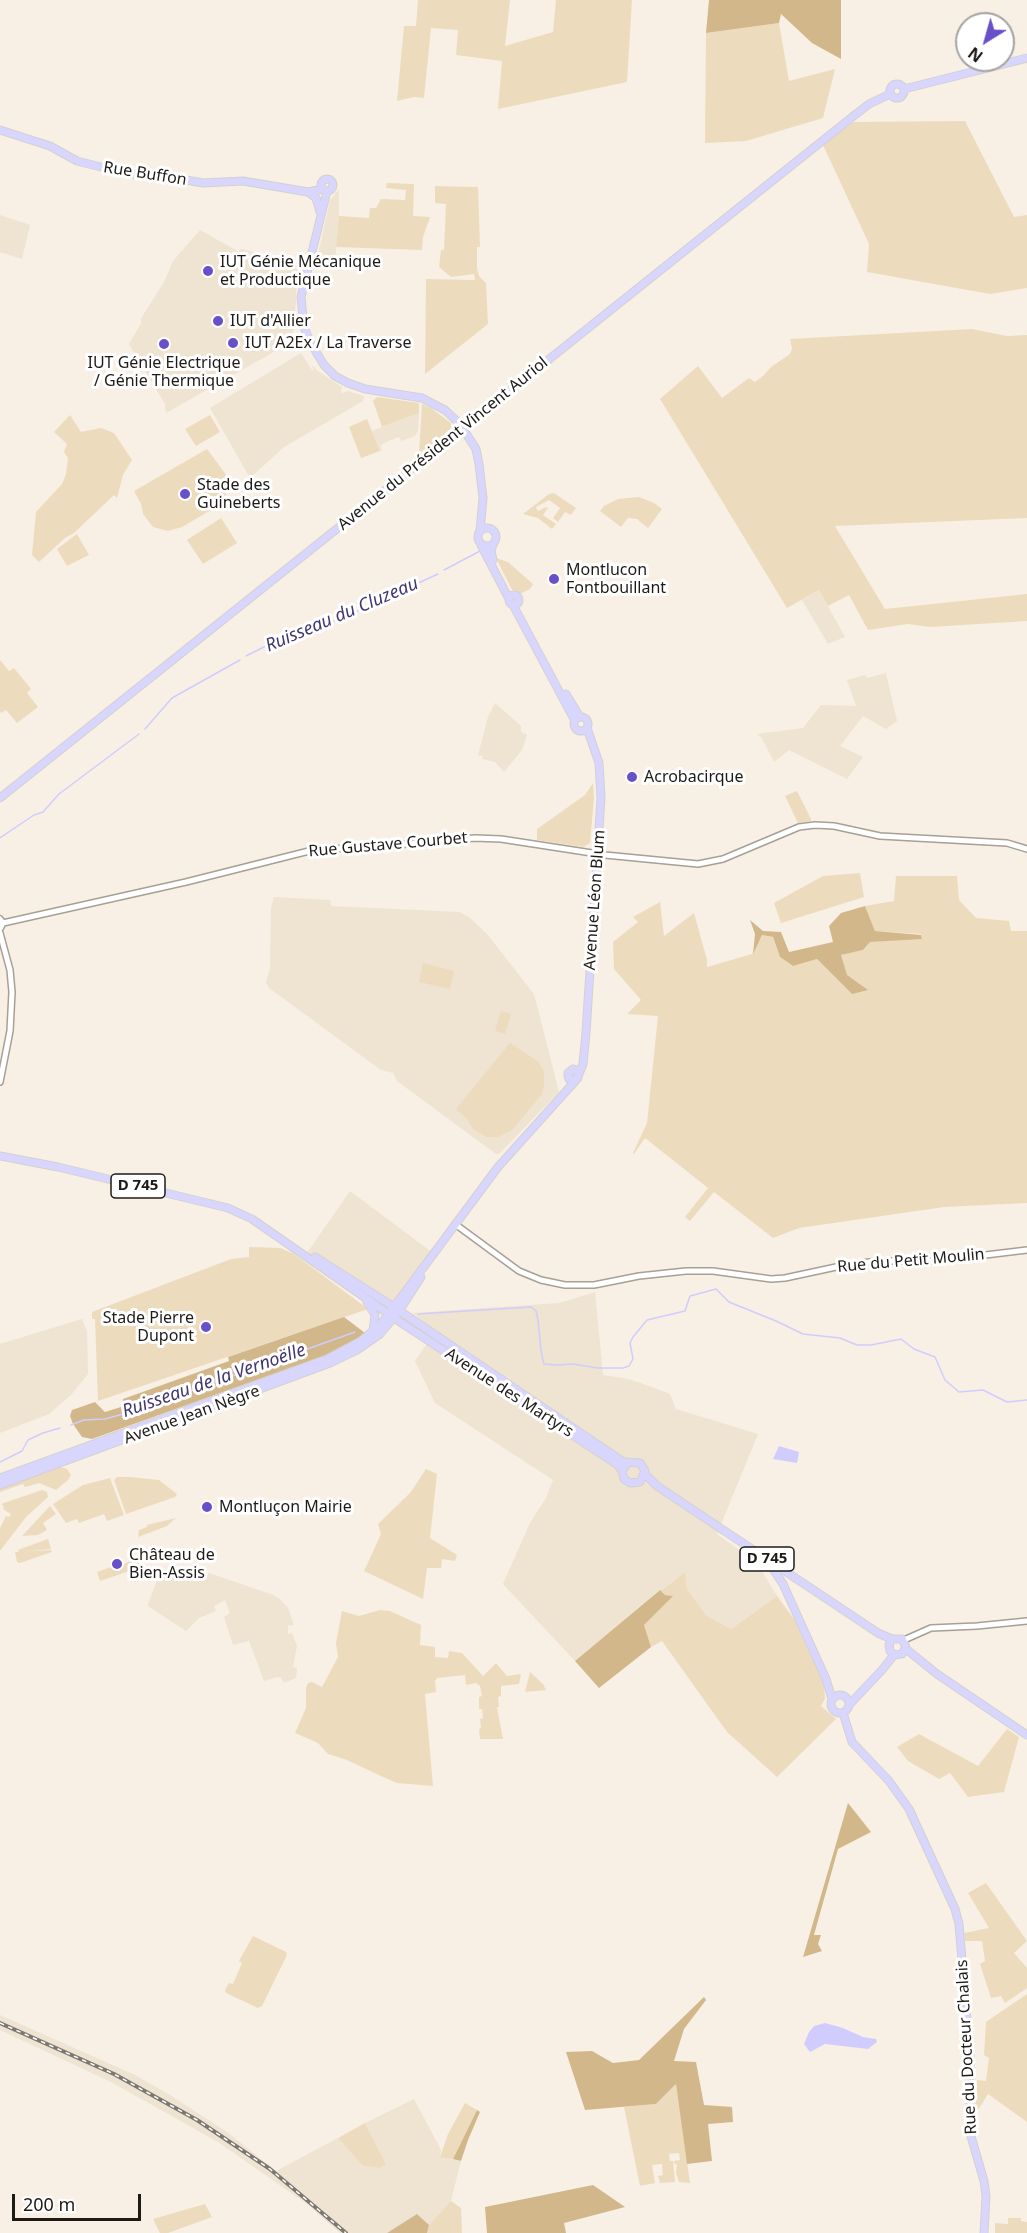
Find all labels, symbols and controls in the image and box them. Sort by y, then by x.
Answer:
north arrow [955,12,1015,72]
text: N [964,42,987,67]
street label: Rue Buffon [102,158,188,190]
place label: IUT Génie Mécanique et Productique [220,252,381,290]
marker: IUT Génie Mécanique et Productique [201,264,215,278]
place label: IUT d'Allier [230,311,311,331]
marker: IUT d'Allier [211,314,225,328]
place label: IUT A2Ex / La Traverse [245,333,412,353]
marker: IUT A2Ex / La Traverse [226,336,240,350]
marker: IUT Génie Electrique / Génie Thermique [157,337,171,351]
place label: IUT Génie Electrique / Génie Thermique [87,353,241,391]
street label: Avenue du Président Vincent Auriol [334,353,552,535]
place label: Stade des Guineberts [197,475,280,513]
marker: Stade des Guineberts [178,487,192,501]
place label: Montlucon Fontbouillant [566,560,666,598]
marker: Montlucon Fontbouillant [547,572,561,586]
water label: Ruisseau du Cluzeau [262,573,422,657]
place label: Acrobacirque [644,767,744,787]
marker: Acrobacirque [625,770,639,784]
street label: Rue Gustave Courbet [308,828,468,862]
street label: Avenue Léon Blum [581,829,609,971]
road number: D 745 [111,1174,165,1198]
street label: Rue du Petit Moulin [837,1245,985,1277]
place label: Stade Pierre Dupont [103,1308,194,1346]
marker: Stade Pierre Dupont [199,1320,213,1334]
water label: Ruisseau de la Vernoëlle [120,1339,308,1423]
street label: Avenue des Martyrs [441,1344,577,1442]
street label: Avenue Jean Nègre [121,1382,263,1448]
place label: Montluçon Mairie [219,1497,352,1517]
marker: Montluçon Mairie [200,1500,214,1514]
place label: Château de Bien-Assis [129,1545,215,1583]
road number: D 745 [740,1547,794,1571]
marker: Château de Bien-Assis [110,1557,124,1571]
street label: Rue du Docteur Chalais [953,1959,981,2135]
scale bar [15,2182,144,2220]
text: 200 m [23,2192,75,2216]

